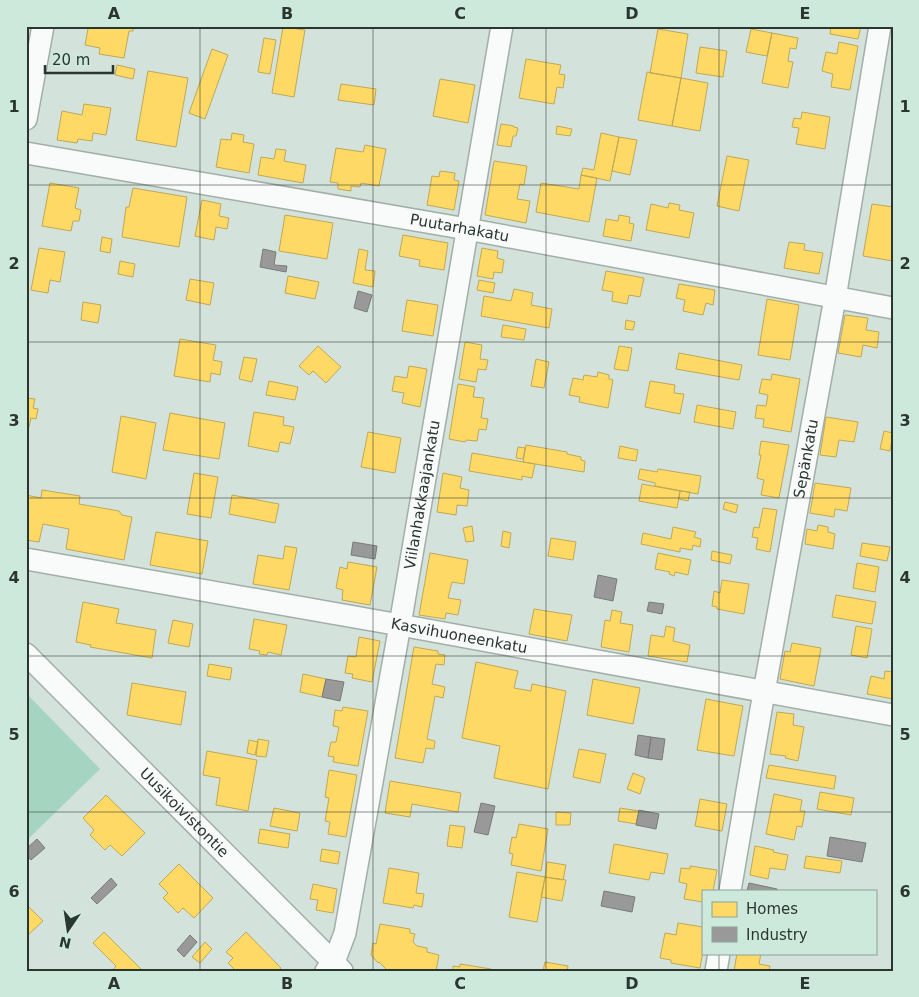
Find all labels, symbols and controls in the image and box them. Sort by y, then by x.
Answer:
text: A [108,4,121,23]
text: B [281,4,293,23]
text: C [454,4,466,23]
text: D [625,4,639,23]
text: E [800,4,810,23]
scale bar [45,42,112,74]
text: 20 m [52,51,90,69]
text: 1 [8,97,20,116]
text: 1 [899,97,911,116]
street label: Puutarhakatu [409,210,511,246]
text: 2 [8,254,20,273]
text: 2 [899,254,911,273]
text: 3 [8,411,20,430]
text: 3 [899,411,911,430]
street label: Sepänkatu [790,418,822,500]
street label: Viilanhakkaajankatu [401,419,444,571]
text: 4 [8,568,20,587]
text: 4 [899,568,911,587]
street label: Kasvihuoneenkatu [390,615,529,657]
text: 5 [8,725,20,744]
text: 5 [899,725,911,744]
street label: Uusikoivistontie [136,764,232,861]
text: 6 [8,882,20,901]
text: 6 [899,882,911,901]
legend [702,890,876,954]
text: Homes [746,900,798,918]
north arrow [42,904,92,954]
text: Industry [746,926,808,944]
text: N [58,934,73,952]
text: A [108,974,121,993]
text: B [281,974,293,993]
text: C [454,974,466,993]
text: D [625,974,639,993]
text: E [800,974,810,993]

